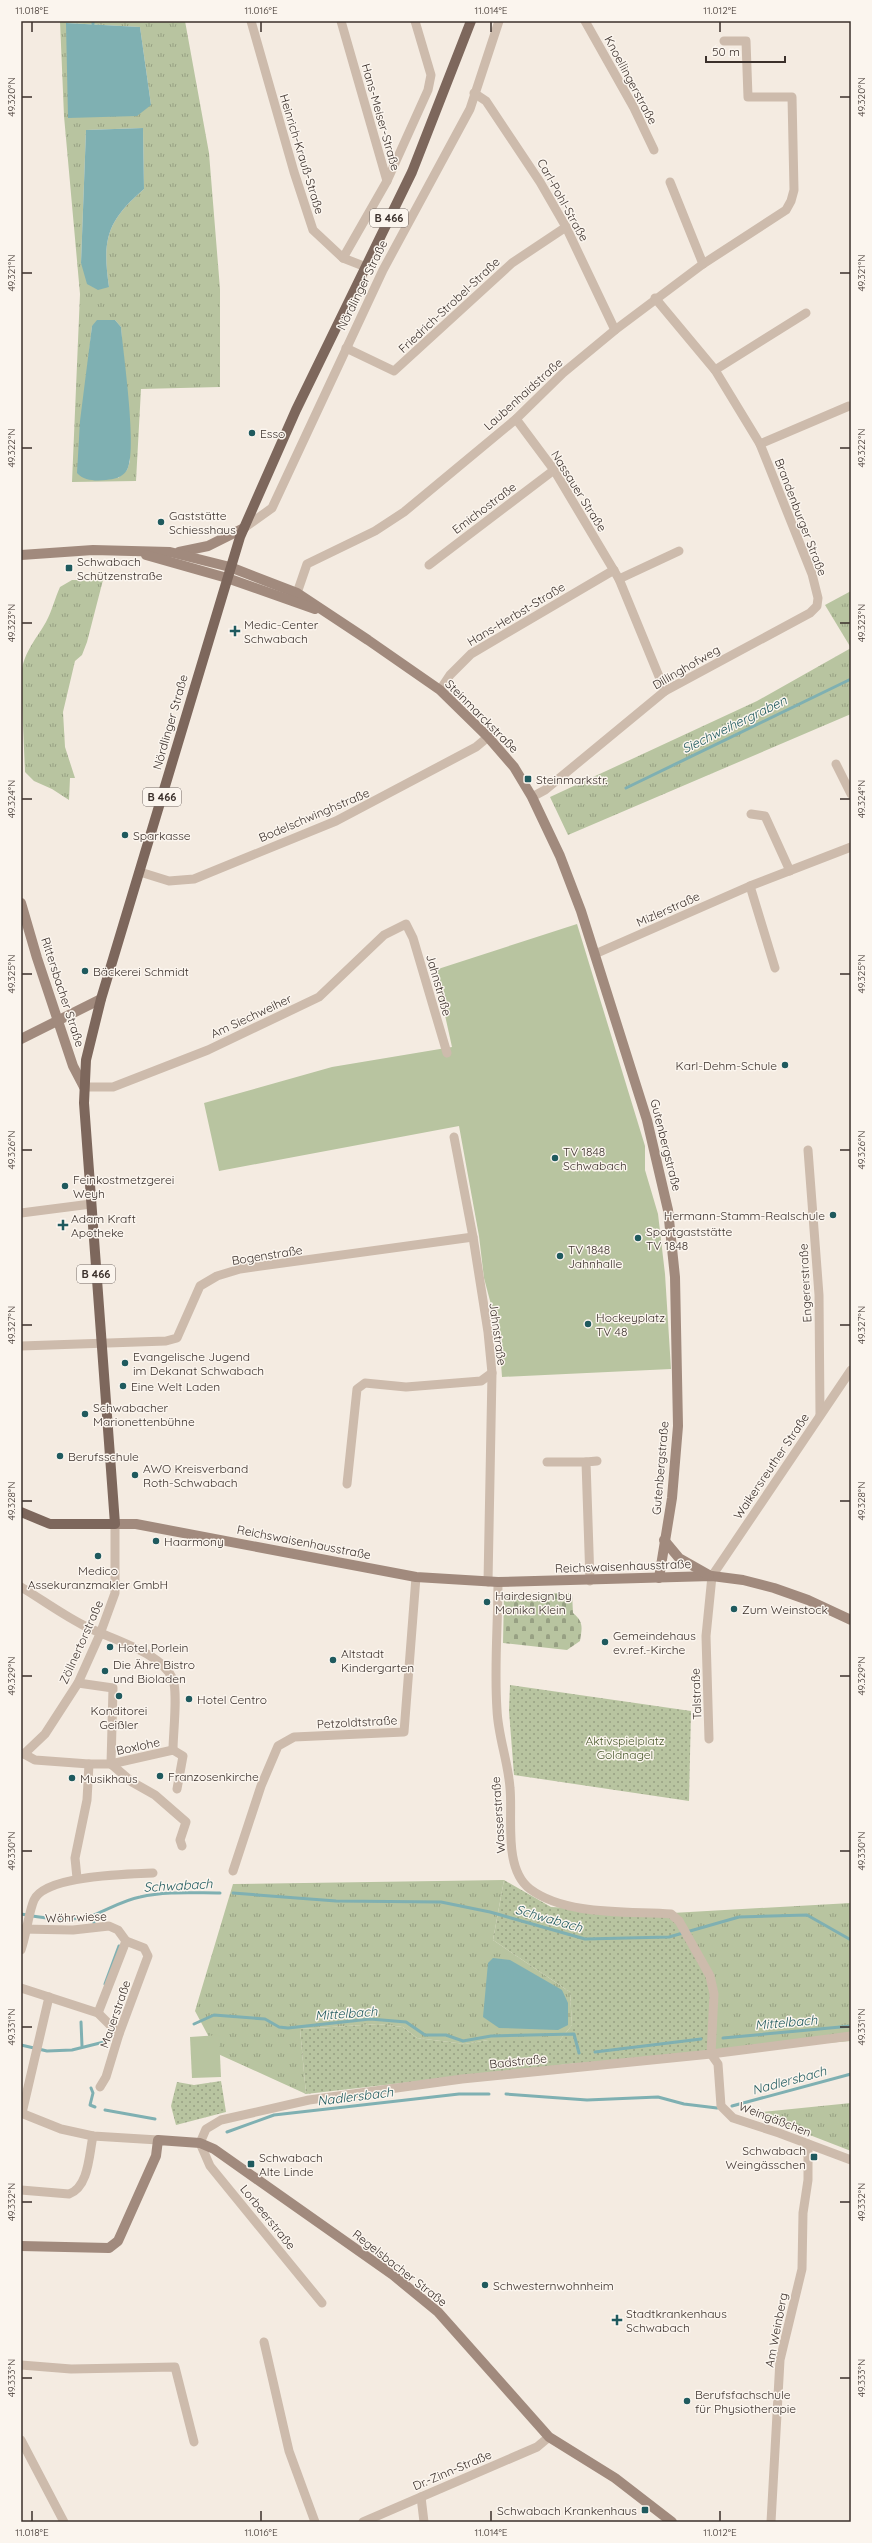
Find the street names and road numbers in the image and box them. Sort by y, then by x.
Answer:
street label: Knoellingerstraße [601,33,661,127]
street label: Hans-Meiser-Straße [359,62,404,173]
street label: Heinrich-Krauß-Straße [277,92,327,216]
street label: Carl-Pohl-Straße [534,156,592,244]
road number: B 466 [370,209,408,227]
street label: Nördlinger Straße [334,237,390,333]
street label: Friedrich-Strobel-Straße [395,254,503,356]
street label: Laubenhaidstraße [481,355,566,433]
street label: Nassauer Straße [548,448,610,534]
street label: Brandenburger Straße [772,456,830,578]
street label: Emichostraße [449,479,519,537]
street label: Hans-Herbst-Straße [464,579,568,649]
street label: Dillinghofweg [650,642,722,692]
street label: Nördlinger Straße [149,672,191,771]
street label: Steinmarckstraße [442,676,522,756]
street label: Bodelschwinghstraße [256,785,372,845]
road number: B 466 [143,788,181,806]
street label: Mizlerstraße [634,888,702,930]
street label: Rittersbacher Straße [38,935,88,1049]
street label: Jahnstraße [423,952,455,1018]
street label: Am Siechweiher [208,991,294,1041]
street label: Gutenbergstraße [647,1097,685,1193]
street label: Bogenstraße [231,1242,304,1268]
street label: Engererstraße [795,1243,815,1323]
road number: B 466 [77,1265,115,1283]
street label: Jahnstraße [486,1302,510,1367]
street label: Waikersreuther Straße [730,1410,812,1522]
street label: Gutenbergstraße [648,1420,672,1516]
street label: Reichswaisenhausstraße [236,1522,372,1562]
street label: Reichswaisenhausstraße [555,1556,692,1576]
street label: Zöllnertorstraße [56,1598,106,1686]
street label: Talstraße [688,1668,704,1720]
street label: Petzoldtstraße [316,1712,398,1732]
street label: Boxlohe [115,1734,161,1758]
street label: Wasserstraße [488,1776,508,1854]
street label: Wöhrwiese [45,1908,107,1926]
street label: Mauerstraße [96,1978,134,2050]
street label: Badstraße [488,2050,548,2071]
street label: Weingäßchen [737,2098,813,2140]
street label: Lorbeerstraße [237,2182,299,2253]
street label: Regelsbacher Straße [350,2226,450,2310]
street label: Am Weinberg [761,2291,791,2369]
street label: Dr.-Zinn-Straße [410,2447,494,2493]

